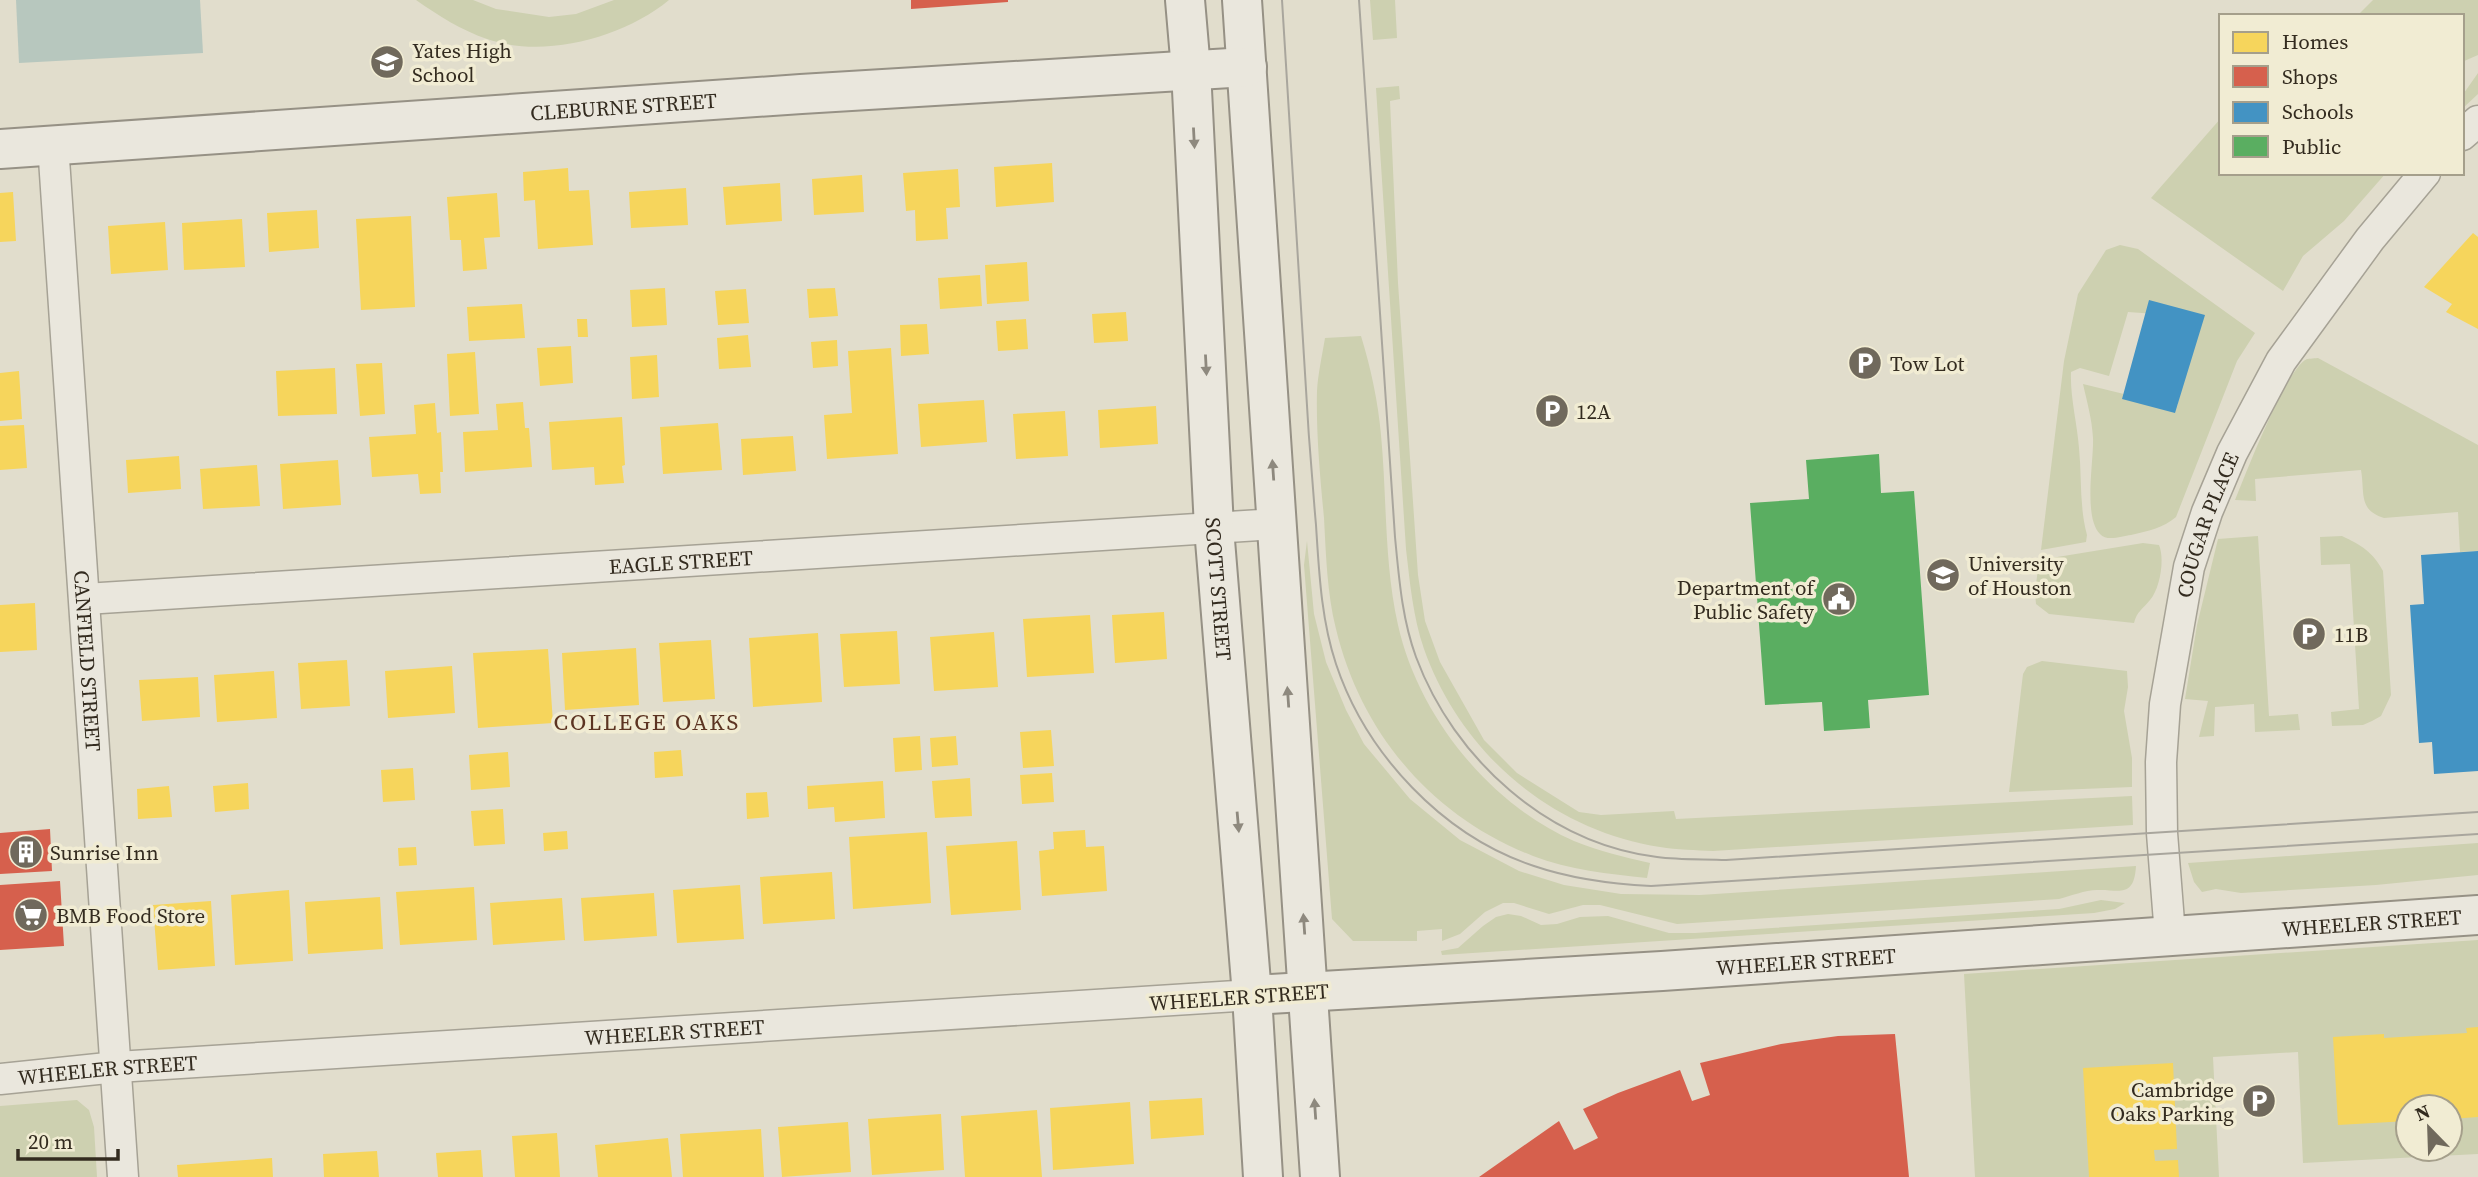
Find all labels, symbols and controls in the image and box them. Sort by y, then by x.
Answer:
legend [2219,14,2464,175]
text: Homes [2282,27,2348,56]
place label: Yates High School [412,36,512,89]
school or university icon: Yates High School [368,43,406,81]
text: Shops [2282,62,2338,91]
street label: CLEBURNE STREET [529,85,718,127]
text: Schools [2282,97,2354,126]
one-way arrow [1189,127,1200,149]
text: Public [2282,132,2341,161]
parking icon: Tow Lot [1846,344,1884,382]
place label: Tow Lot [1890,349,1965,378]
one-way arrow [1200,355,1211,377]
parking icon: 12A [1533,392,1571,430]
place label: 12A [1576,397,1611,426]
street label: COUGAR PLACE [2169,448,2245,600]
one-way arrow [1267,459,1278,481]
street label: SCOTT STREET [1199,517,1239,662]
street label: EAGLE STREET [608,542,754,580]
place label: University of Houston [1968,549,2072,602]
school or university icon: University of Houston [1924,556,1962,594]
street label: CANFIELD STREET [67,569,109,753]
place label: Department of Public Safety [1677,573,1816,626]
public building icon: Department of Public Safety [1820,580,1858,618]
parking icon: 11B [2290,615,2328,653]
place label: 11B [2334,620,2368,649]
one-way arrow [1282,686,1293,708]
district label: COLLEGE OAKS [554,706,740,738]
one-way arrow [1233,811,1244,833]
building icon: Sunrise Inn [7,833,45,871]
place label: Sunrise Inn [50,838,159,867]
supermarket icon: BMB Food Store [12,896,50,934]
place label: BMB Food Store [56,901,205,930]
street label: WHEELER STREET [2281,902,2463,943]
one-way arrow [1298,913,1309,935]
street label: WHEELER STREET [1715,940,1897,982]
street label: WHEELER STREET [1148,976,1330,1018]
street label: WHEELER STREET [583,1011,766,1052]
street label: WHEELER STREET [16,1047,199,1092]
place label: Cambridge Oaks Parking [2110,1075,2234,1128]
parking icon: Cambridge Oaks Parking [2240,1082,2278,1120]
north arrow [2394,1093,2464,1163]
one-way arrow [1309,1098,1320,1120]
text: N [2411,1098,2434,1127]
scale bar [18,1118,117,1162]
text: 20 m [28,1127,73,1156]

